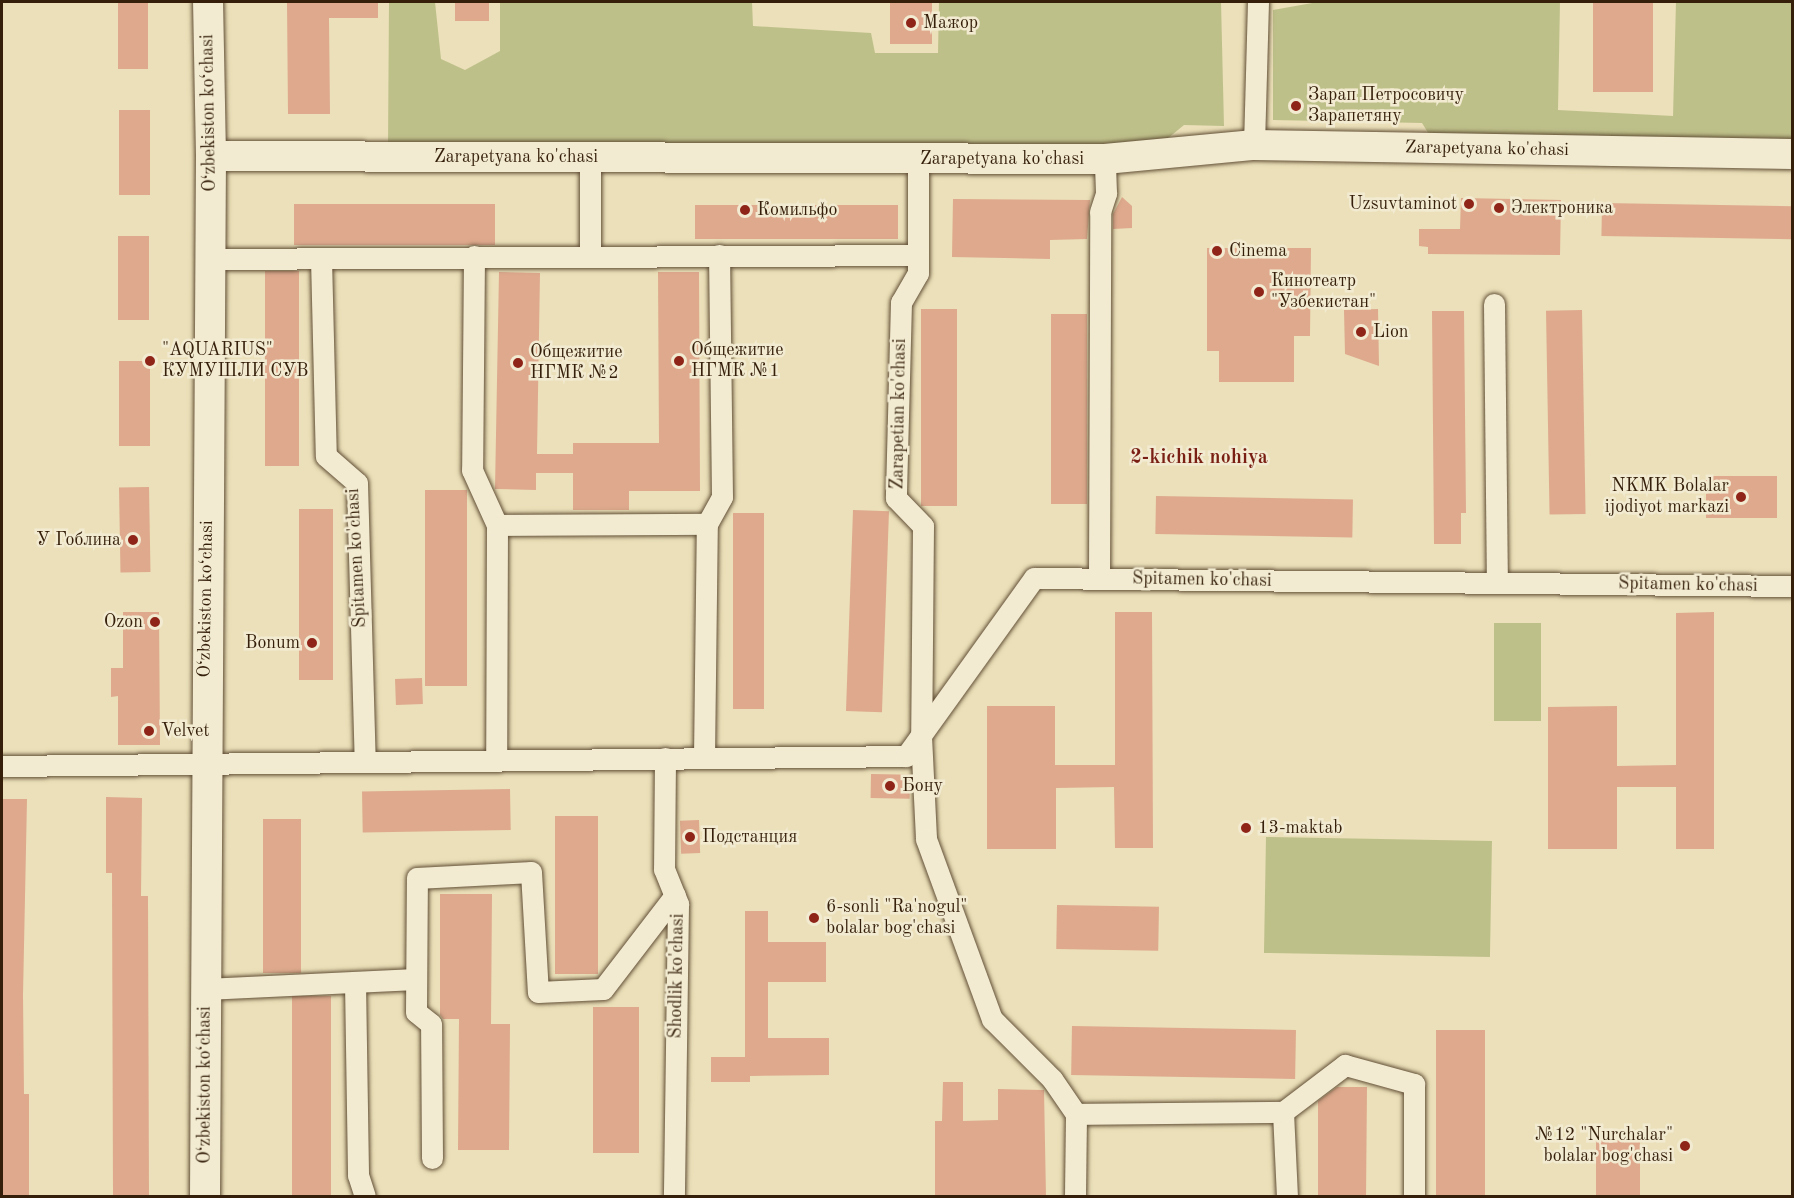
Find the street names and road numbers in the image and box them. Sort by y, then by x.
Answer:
street label: O‘zbekiston ko‘chasi [197,34,221,192]
street label: Zarapetyana ko'chasi [1405,137,1569,161]
street label: Zarapetyana ko'chasi [434,146,598,168]
street label: Zarapetyana ko'chasi [920,148,1084,170]
street label: Zarapetian ko'chasi [887,338,911,490]
street label: Spitamen ko'chasi [343,488,371,628]
street label: O‘zbekiston ko‘chasi [194,520,218,678]
street label: Spitamen ko'chasi [1132,568,1272,592]
street label: Spitamen ko'chasi [1618,573,1758,597]
street label: Shodlik ko'chasi [665,913,689,1039]
street label: O‘zbekiston ko‘chasi [194,1006,216,1164]

